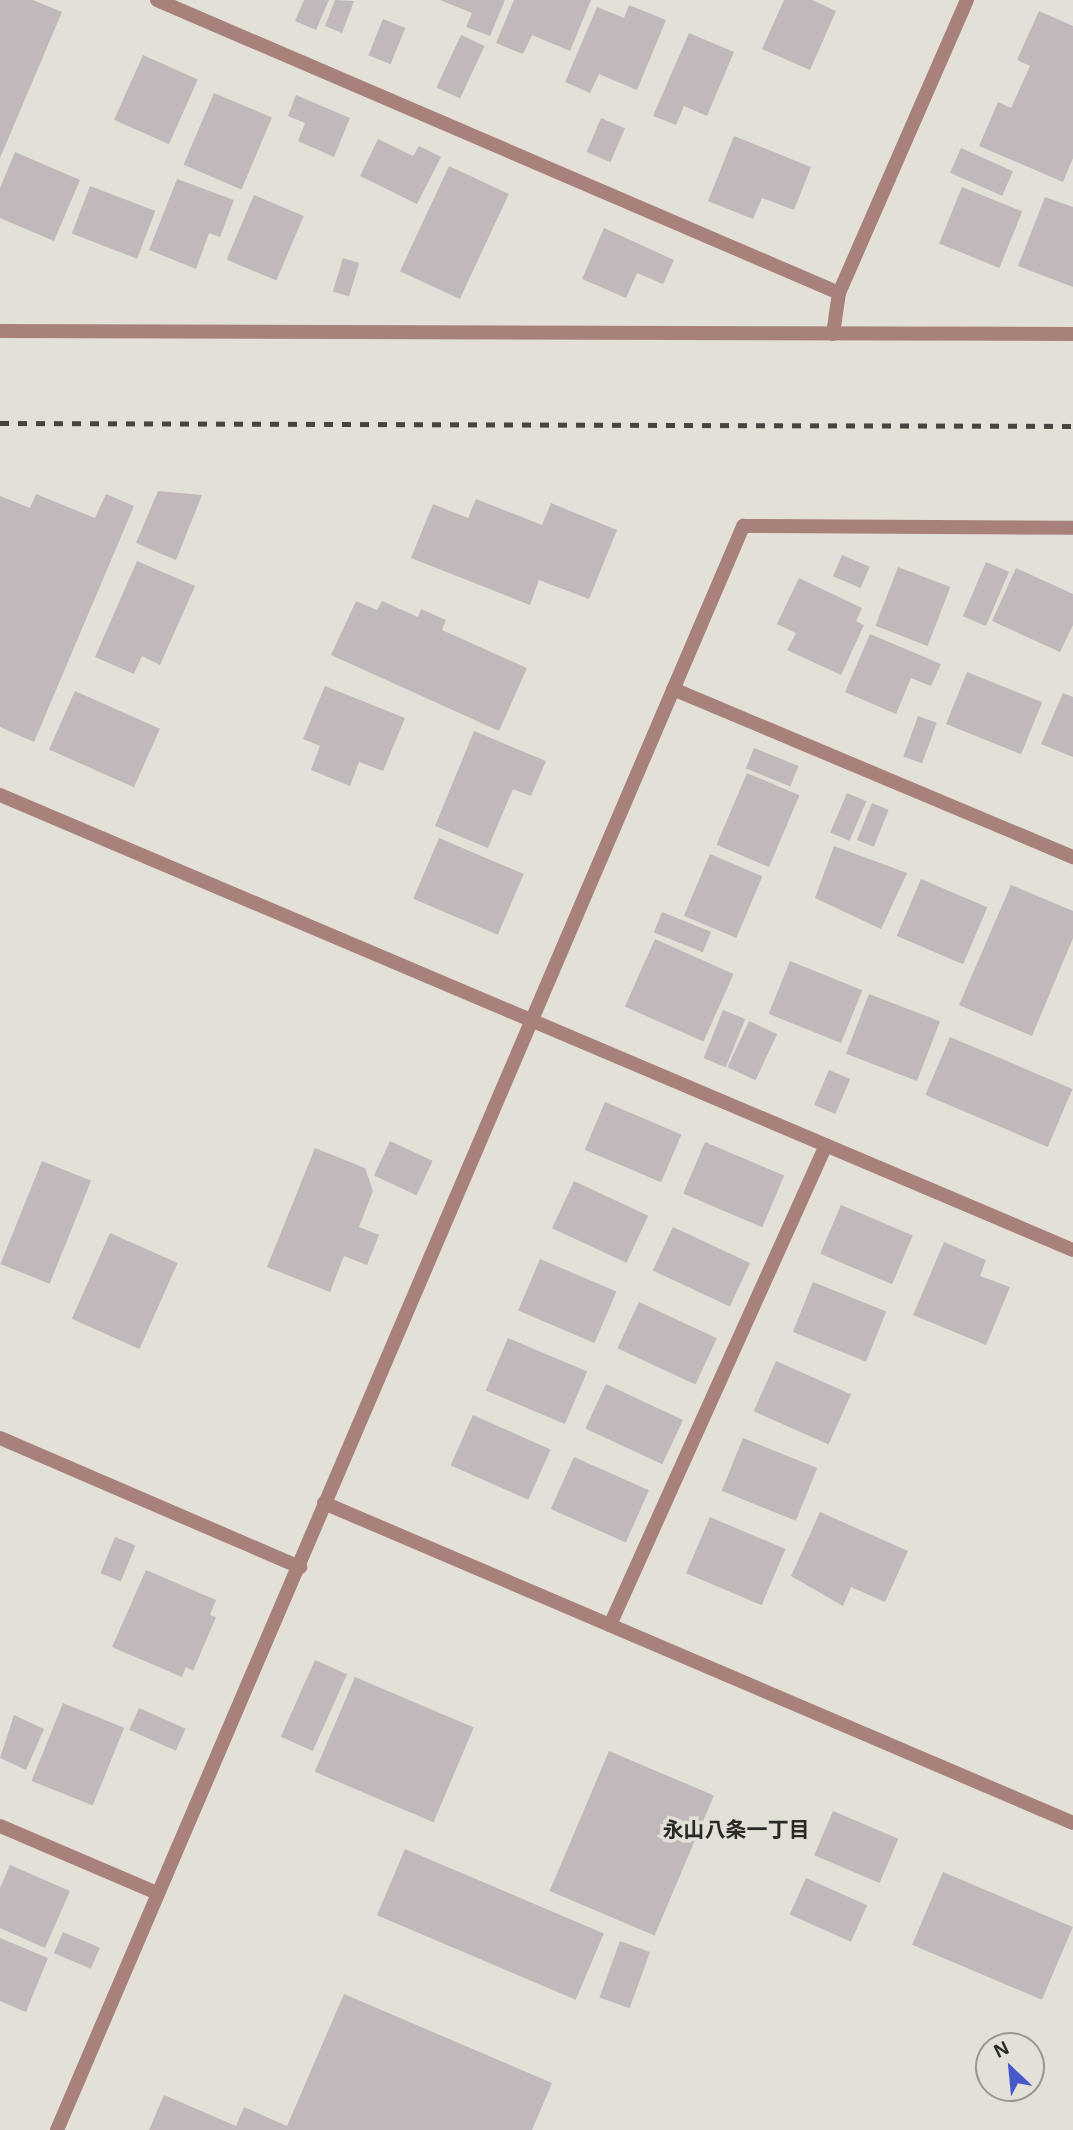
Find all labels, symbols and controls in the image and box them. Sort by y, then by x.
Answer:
district label: 永山八条一丁目 [663,1817,809,1843]
north arrow [975,2032,1045,2102]
text: N [991,2037,1012,2062]

